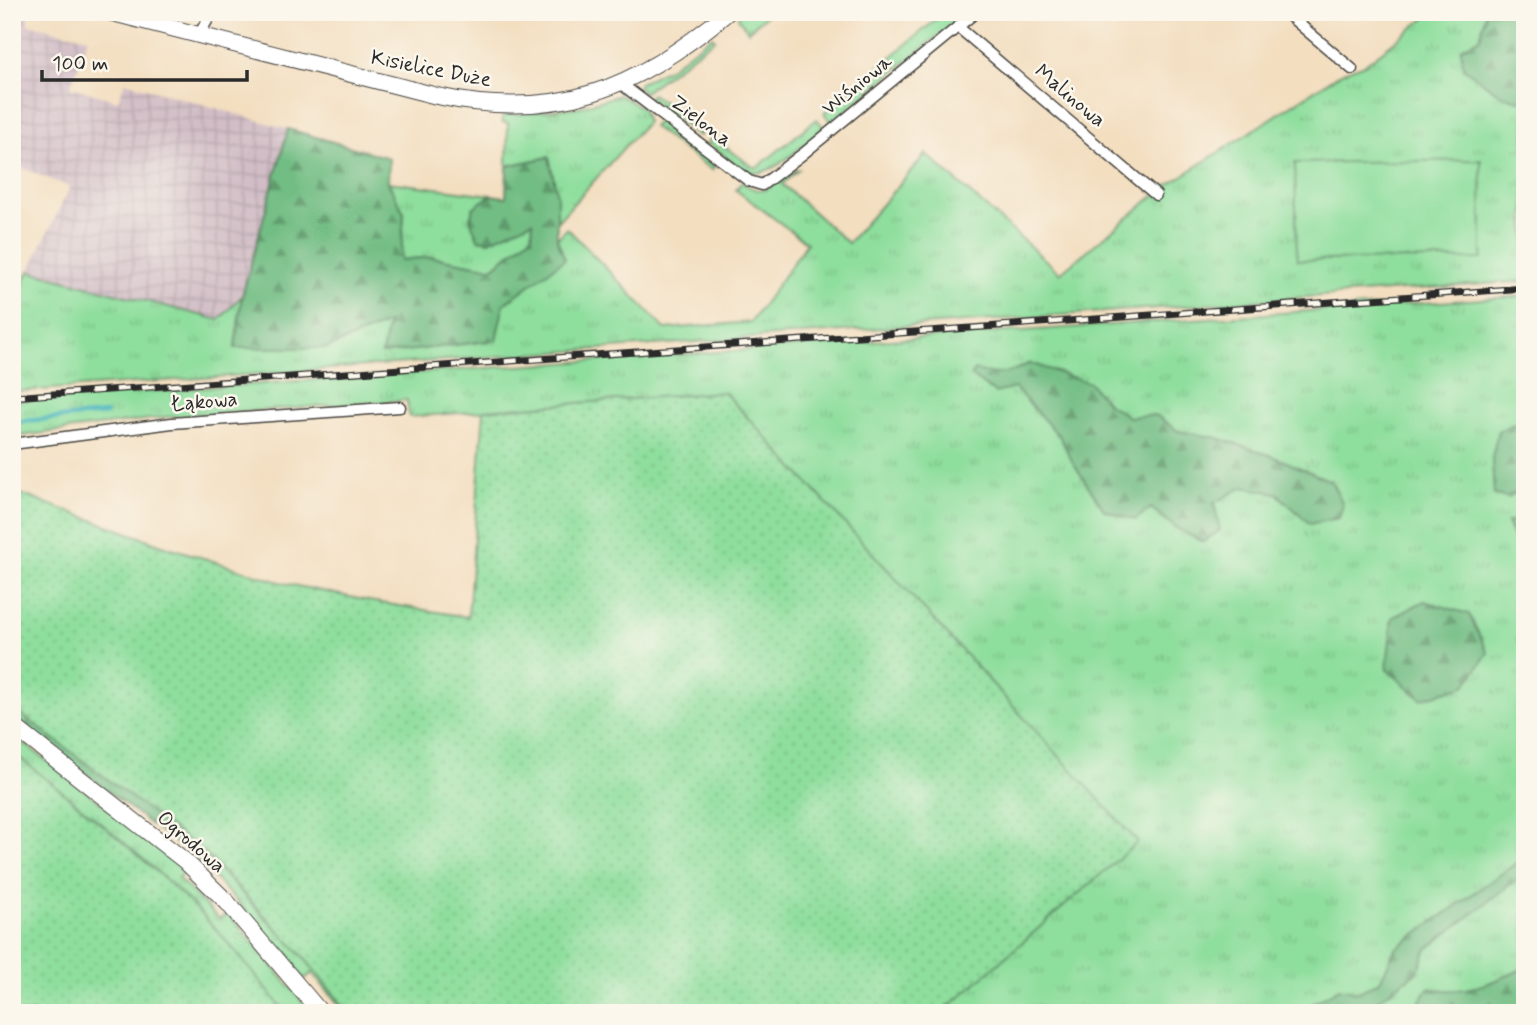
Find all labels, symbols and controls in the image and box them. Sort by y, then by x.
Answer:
scale bar [42,38,247,82]
street label: Kisielice Duże [368,44,494,94]
street label: Wiśniowa [816,48,898,122]
text: 100 m [52,50,108,78]
street label: Malinowa [1028,58,1112,134]
street label: Zielona [664,89,738,153]
street label: Łąkowa [169,385,239,419]
street label: Ogrodowa [151,804,231,880]

